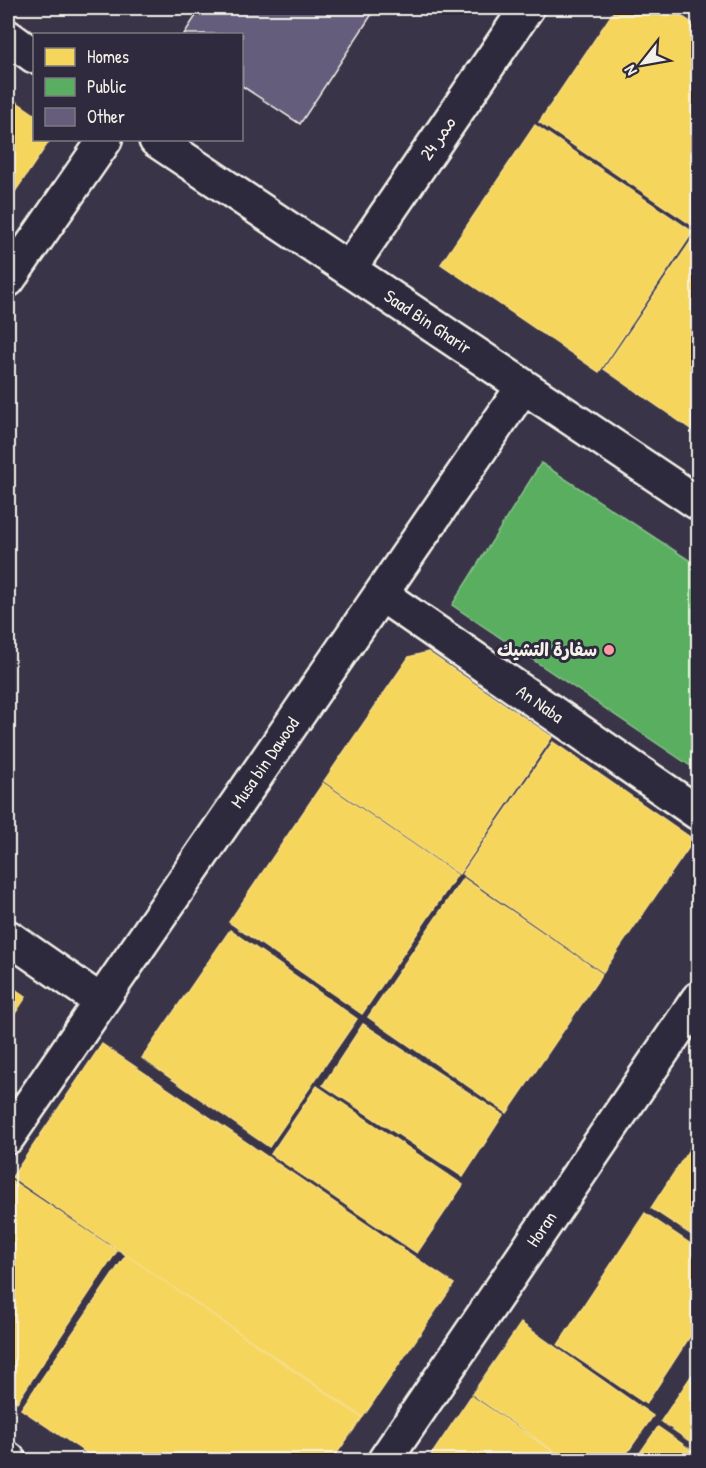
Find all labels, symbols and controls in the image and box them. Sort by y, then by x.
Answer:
legend [33,33,243,141]
north arrow [613,33,673,93]
text: Homes [87,44,129,69]
text: N [618,61,642,80]
text: Public [87,74,126,99]
text: Other [87,104,125,129]
street label: ممر 24 [414,111,462,165]
street label: Saad Bin Gharir [379,283,477,360]
place label: سفارة التشيك [497,637,597,662]
marker: سفارة التشيك [602,643,616,657]
street label: An Naba [512,679,569,729]
street label: Musa bin Dawood [224,712,305,813]
street label: Horan [520,1206,562,1252]

